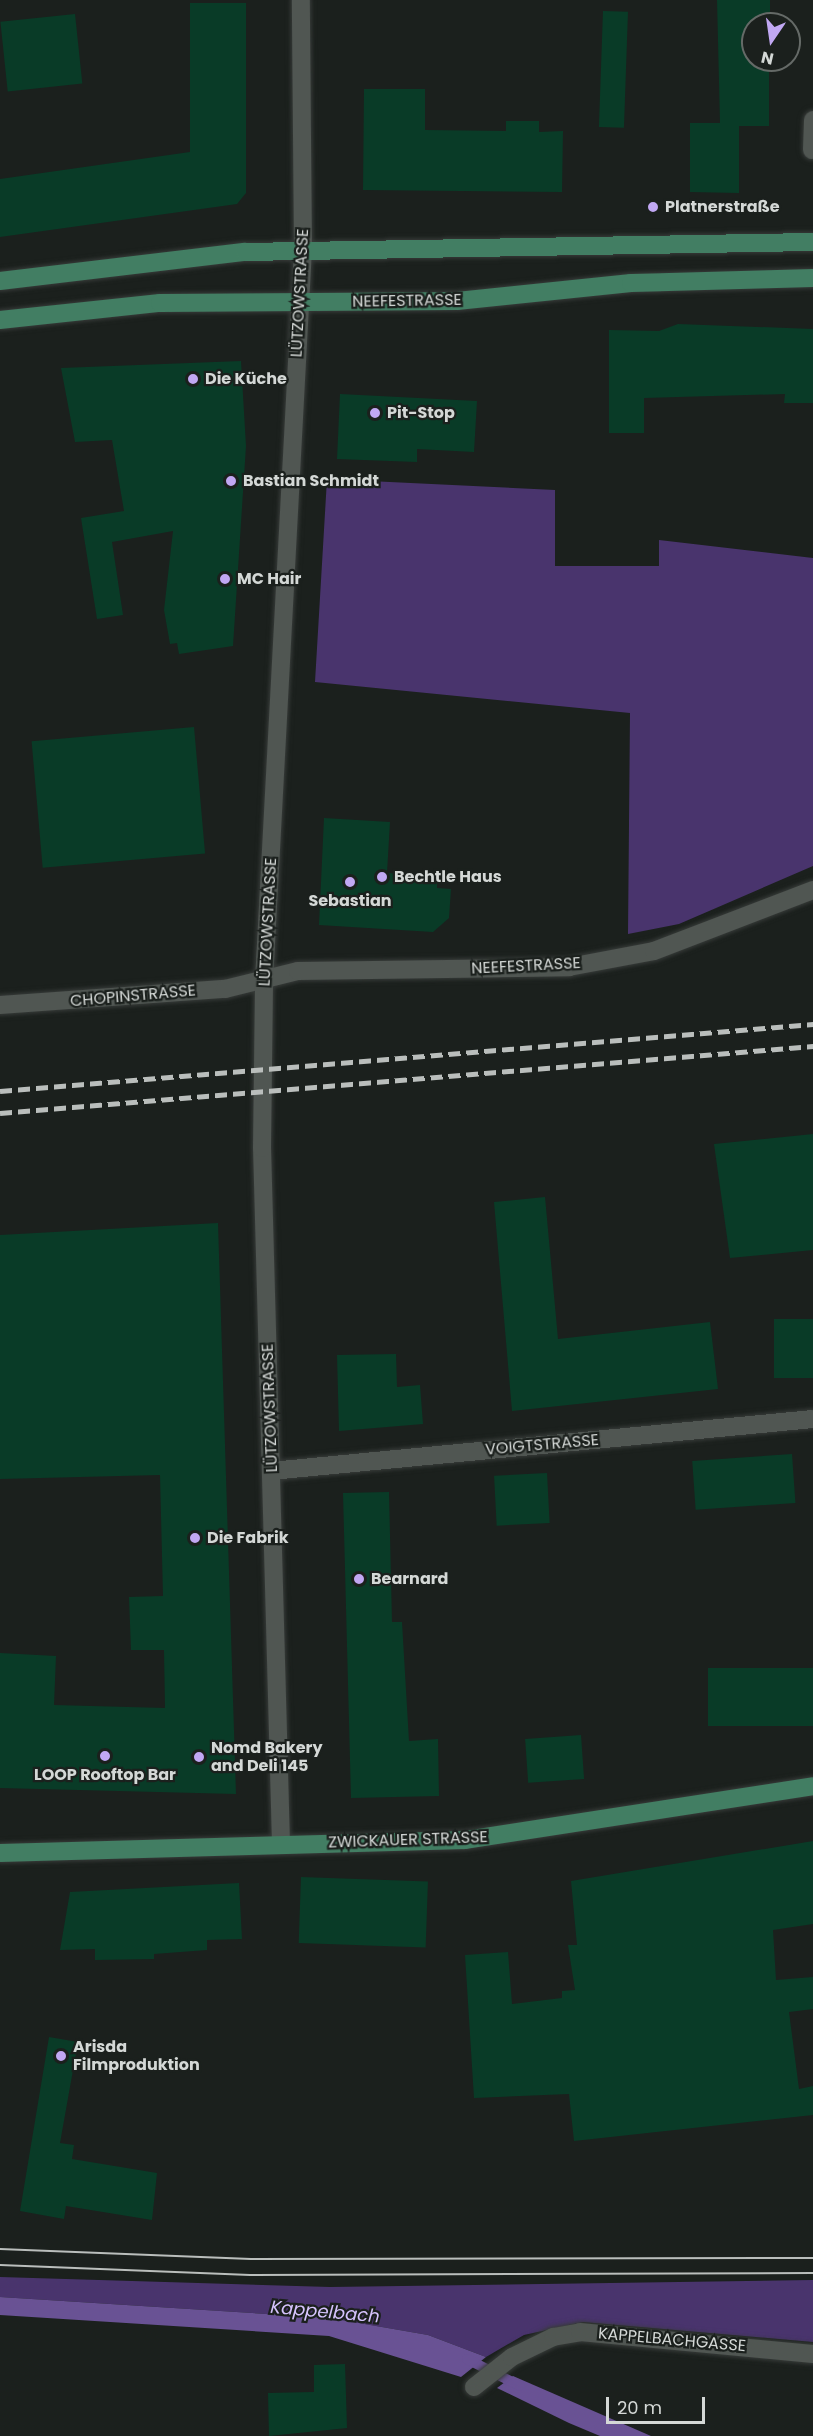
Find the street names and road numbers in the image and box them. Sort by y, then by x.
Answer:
street label: LÜTZOWSTRASSE [287,228,313,358]
street label: NEEFESTRASSE [352,290,462,312]
street label: LÜTZOWSTRASSE [255,857,281,987]
street label: NEEFESTRASSE [471,954,581,978]
street label: CHOPINSTRASSE [69,981,197,1011]
street label: LÜTZOWSTRASSE [258,1343,282,1473]
street label: VOIGTSTRASSE [484,1430,600,1460]
street label: ZWICKAUER STRASSE [328,1828,488,1852]
street label: KAPPELBACHGASSE [597,2324,747,2356]

